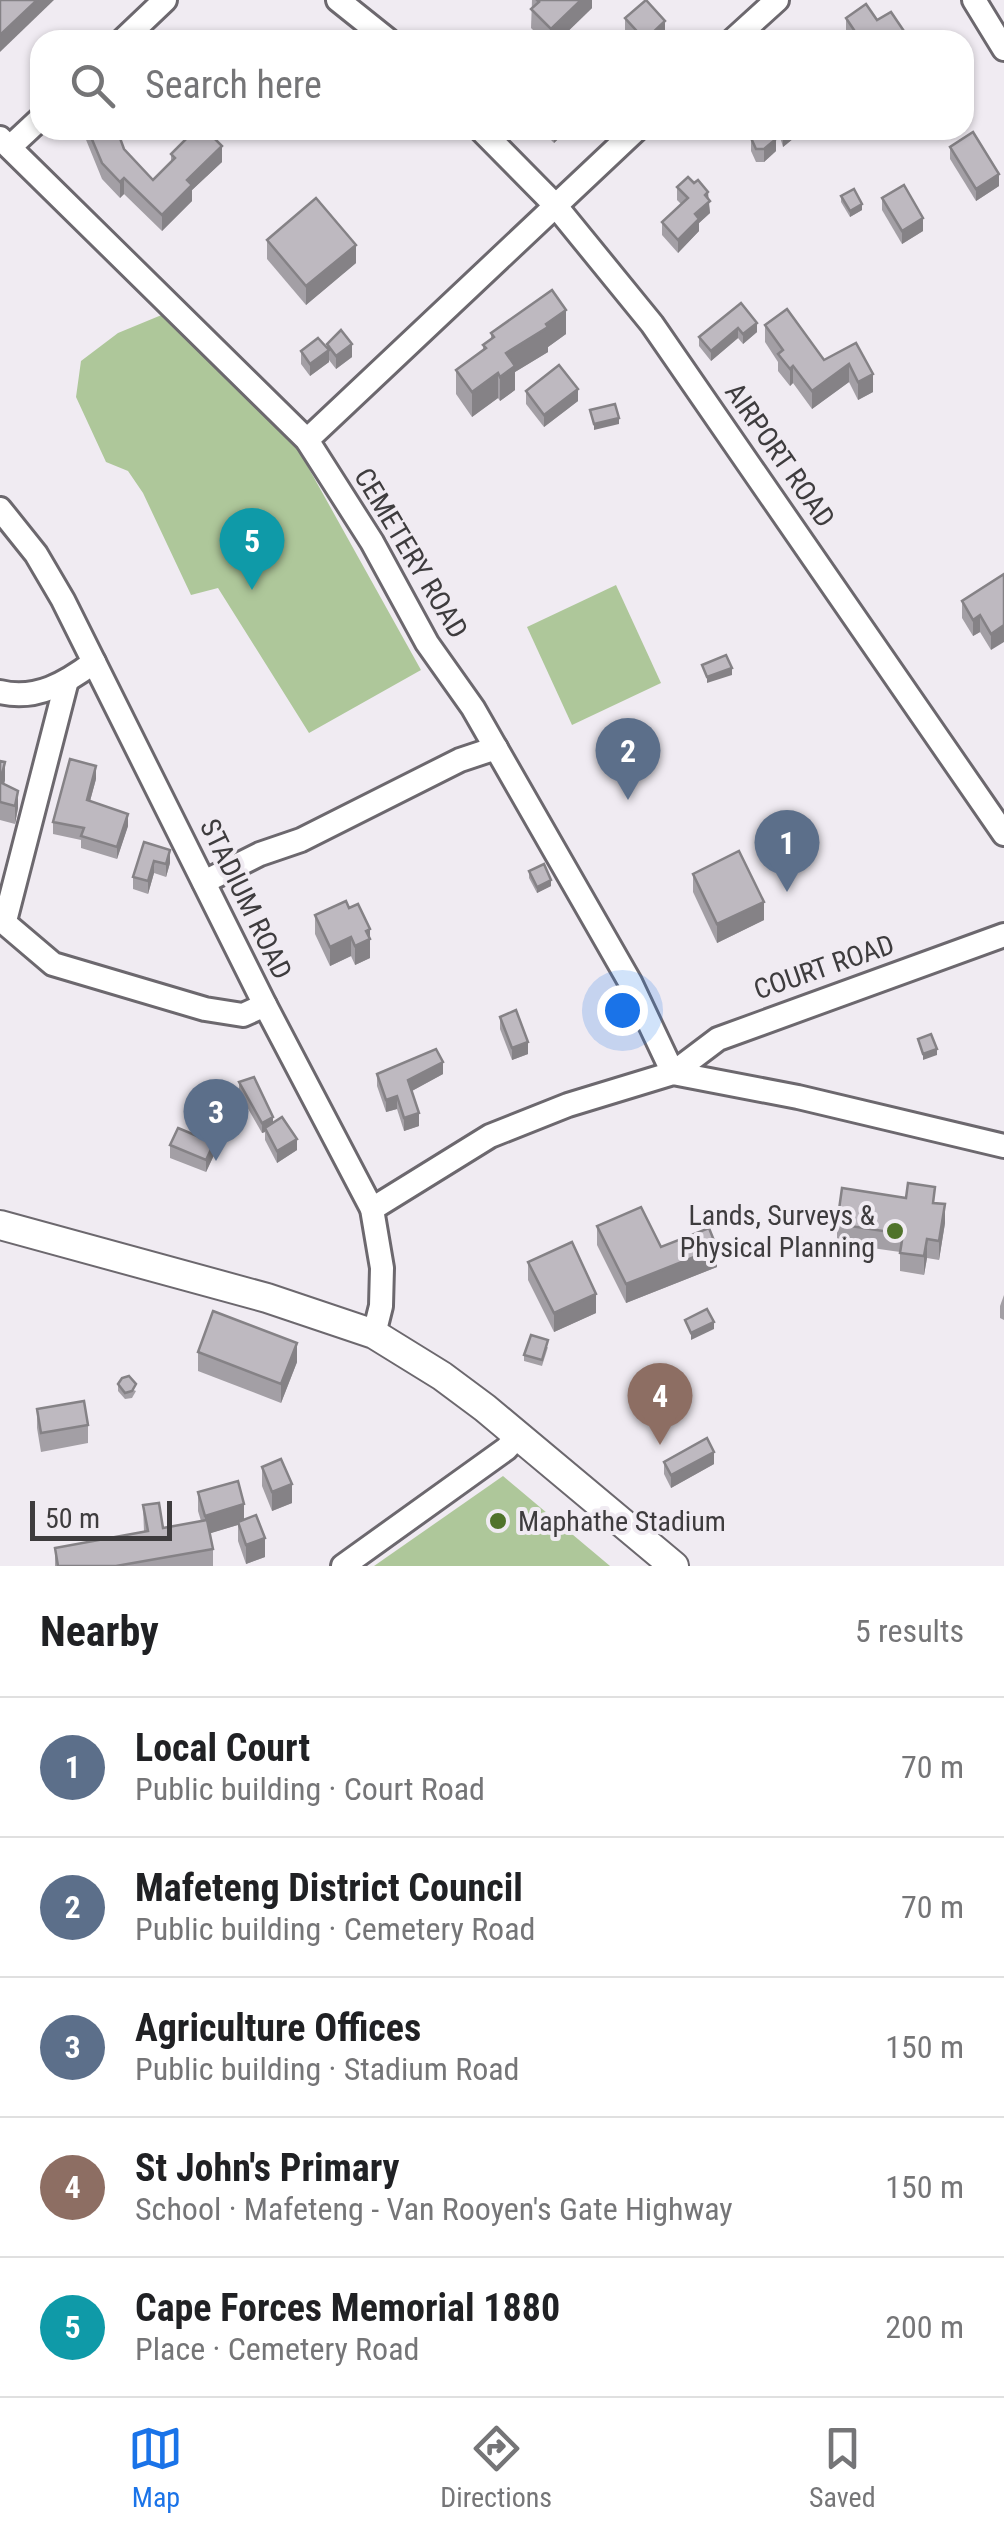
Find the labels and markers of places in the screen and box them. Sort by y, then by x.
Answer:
pin: 5 [220,508,284,590]
pin: 2 [596,718,660,800]
pin: 1 [754,810,820,892]
pin: 3 [184,1078,248,1161]
place label: Lands, Surveys & Physical Planning [680,1199,875,1264]
marker: Lands, Surveys & Physical Planning [884,1220,906,1242]
pin: 4 [628,1362,692,1445]
place label: Maphathe Stadium [518,1505,726,1538]
marker: Maphathe Stadium [487,1510,509,1532]

